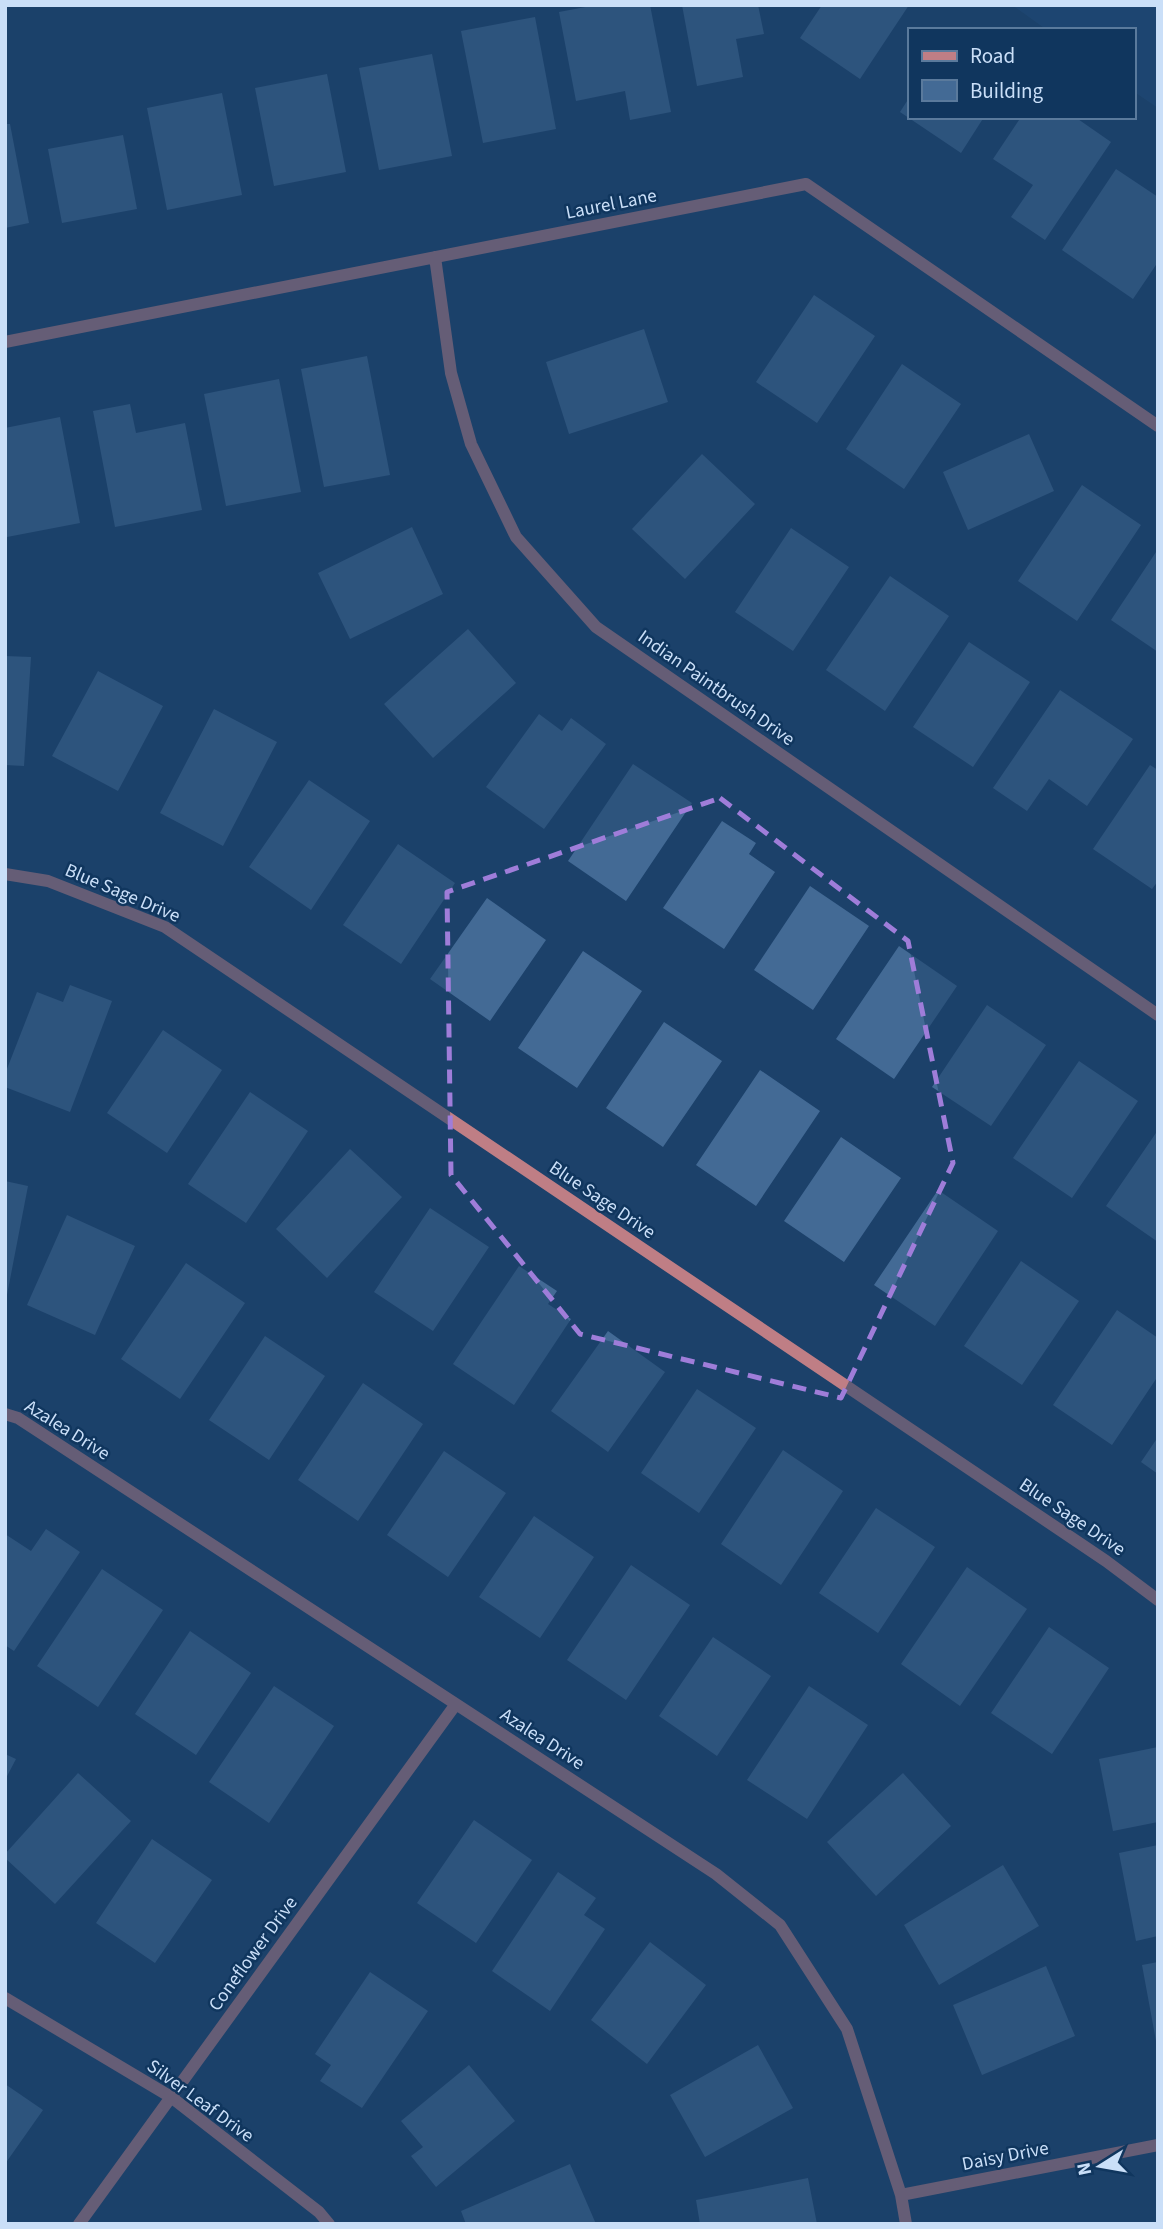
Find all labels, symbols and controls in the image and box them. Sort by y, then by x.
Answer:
legend [908,28,1135,119]
text: Road [970,41,1015,71]
text: Building [970,76,1044,106]
street label: Laurel Lane [563,182,659,227]
street label: Indian Paintbrush Drive [632,624,800,753]
street label: Blue Sage Drive [61,857,184,930]
street label: Blue Sage Drive [544,1155,661,1246]
street label: Azalea Drive [19,1393,115,1467]
street label: Blue Sage Drive [1014,1472,1131,1563]
street label: Azalea Drive [495,1702,590,1777]
street label: Coneflower Drive [202,1891,304,2017]
street label: Silver Leaf Drive [141,2053,259,2149]
north arrow [1065,2131,1135,2201]
street label: Daisy Drive [960,2135,1051,2178]
text: N [1070,2160,1099,2178]

